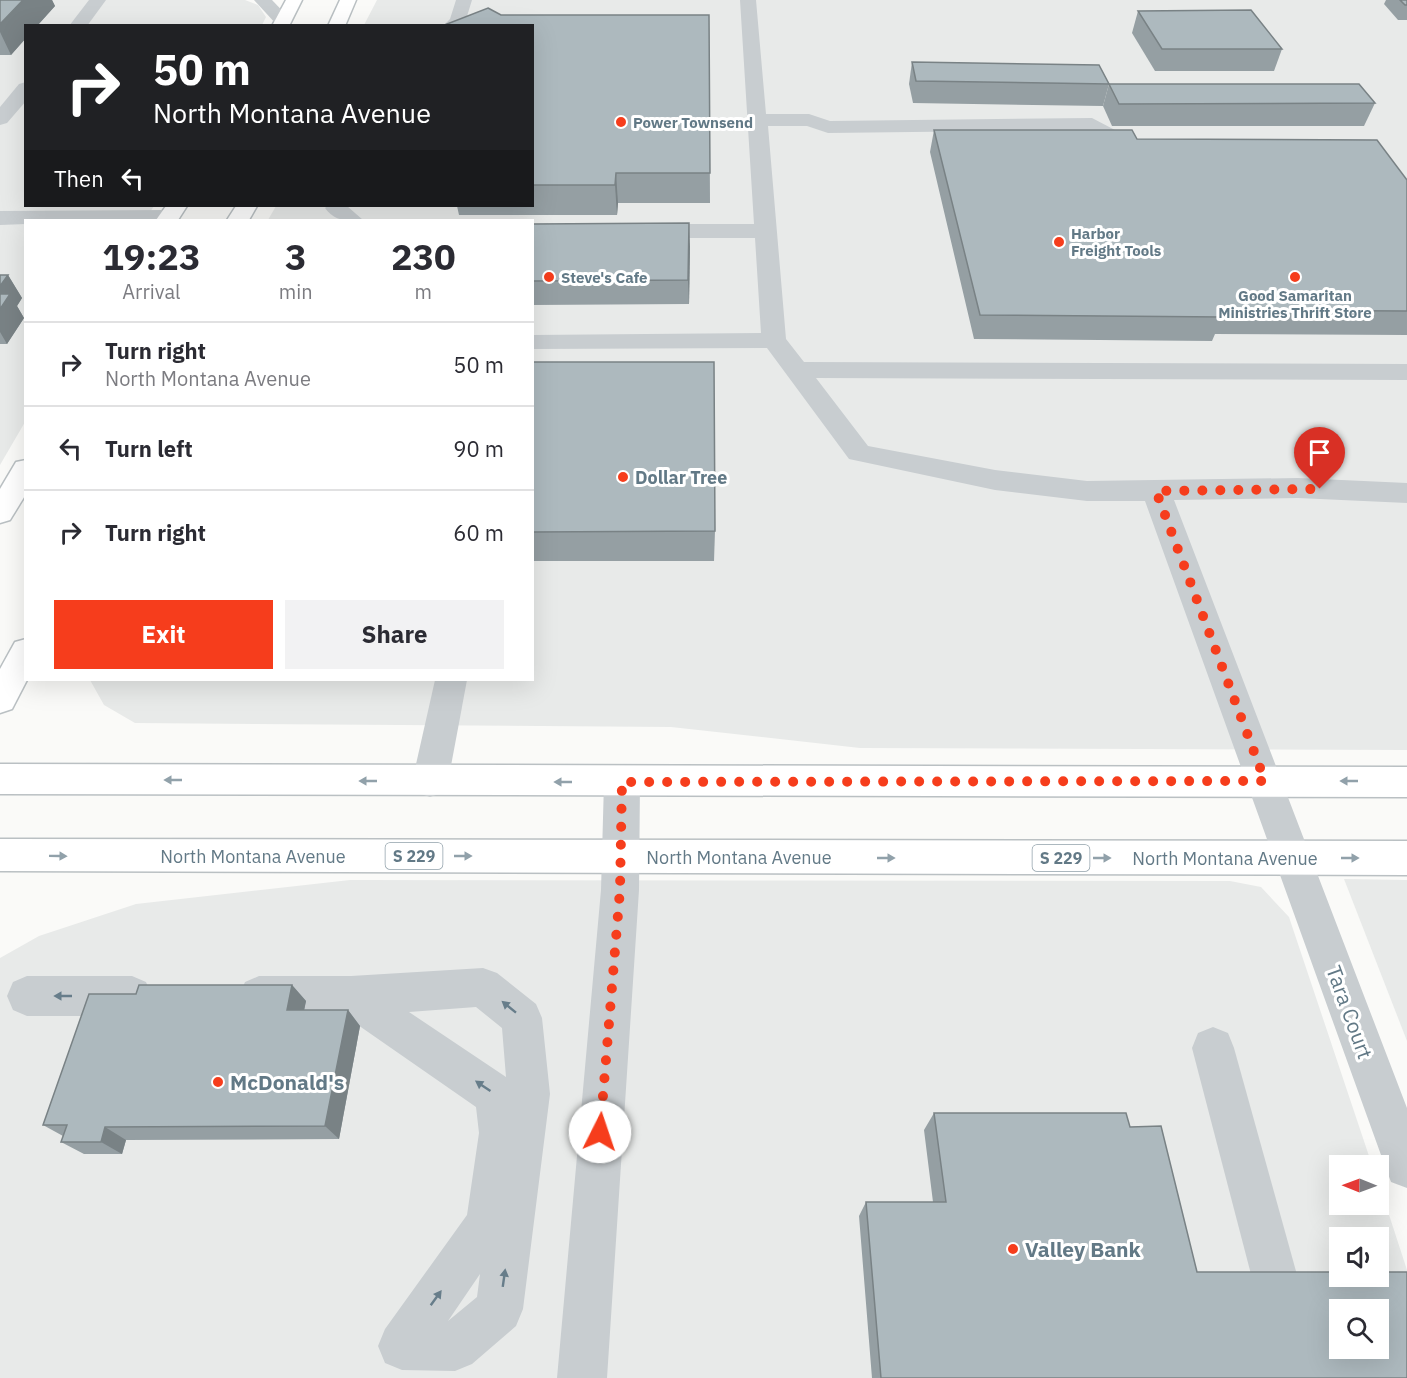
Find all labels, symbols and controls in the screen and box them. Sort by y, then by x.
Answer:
text: 50 m [153,42,251,97]
icon: right [54,48,132,126]
text: North Montana Avenue [153,95,431,130]
place label: Power Townsend [633,113,753,132]
marker: Power Townsend [614,115,628,129]
icon: left [116,162,149,195]
text: Then [54,164,104,193]
place label: Harbor Freight Tools [1071,224,1162,260]
text: 19:23 [102,233,201,280]
text: 3 [285,233,307,280]
text: 230 [391,233,456,280]
marker: Harbor Freight Tools [1052,235,1066,249]
place label: Steve's Cafe [561,268,648,287]
marker: Steve's Cafe [542,270,556,284]
marker: Good Samaritan Ministries Thrift Store [1288,270,1302,284]
text: Arrival [122,278,181,305]
text: min [279,278,313,305]
text: m [415,278,432,305]
place label: Good Samaritan Ministries Thrift Store [1218,286,1372,322]
text: Turn right [105,336,206,365]
icon: right [54,348,87,381]
text: 50 m [453,350,504,379]
text: North Montana Avenue [105,365,311,392]
pin [1294,427,1345,489]
icon: left [54,432,87,465]
text: Turn left [105,434,193,463]
text: 90 m [453,434,504,463]
icon: arrive [1303,436,1336,469]
place label: Dollar Tree [635,466,727,489]
marker: Dollar Tree [616,470,630,484]
icon: right [54,516,87,549]
text: Turn right [105,518,206,547]
text: 60 m [453,518,504,547]
button: Exit [54,600,273,669]
button: Share [285,600,504,669]
one-way arrow [164,775,183,785]
one-way arrow [359,776,378,786]
one-way arrow [1339,776,1358,786]
one-way arrow [554,777,573,787]
road number: S 229 [386,843,442,869]
street label: North Montana Avenue [160,845,346,868]
road number: S 229 [1032,845,1090,871]
street label: North Montana Avenue [646,846,832,869]
street label: North Montana Avenue [1132,847,1318,870]
one-way arrow [49,851,68,861]
one-way arrow [454,851,473,861]
one-way arrow [877,853,896,863]
one-way arrow [1093,853,1112,863]
one-way arrow [1341,853,1360,863]
street label: Tara Court [1320,961,1380,1063]
one-way arrow [54,991,73,1001]
one-way arrow [501,1001,517,1014]
place label: McDonald's [230,1068,344,1096]
marker: McDonald's [211,1075,225,1089]
one-way arrow [475,1080,491,1092]
position arrow [568,1100,632,1164]
north arrow [1329,1155,1389,1215]
map controls [1329,1155,1389,1359]
button: sound [1329,1227,1389,1287]
place label: Valley Bank [1025,1235,1142,1263]
marker: Valley Bank [1006,1242,1020,1256]
one-way arrow [499,1269,508,1288]
one-way arrow [430,1290,441,1306]
button: search [1329,1299,1389,1359]

